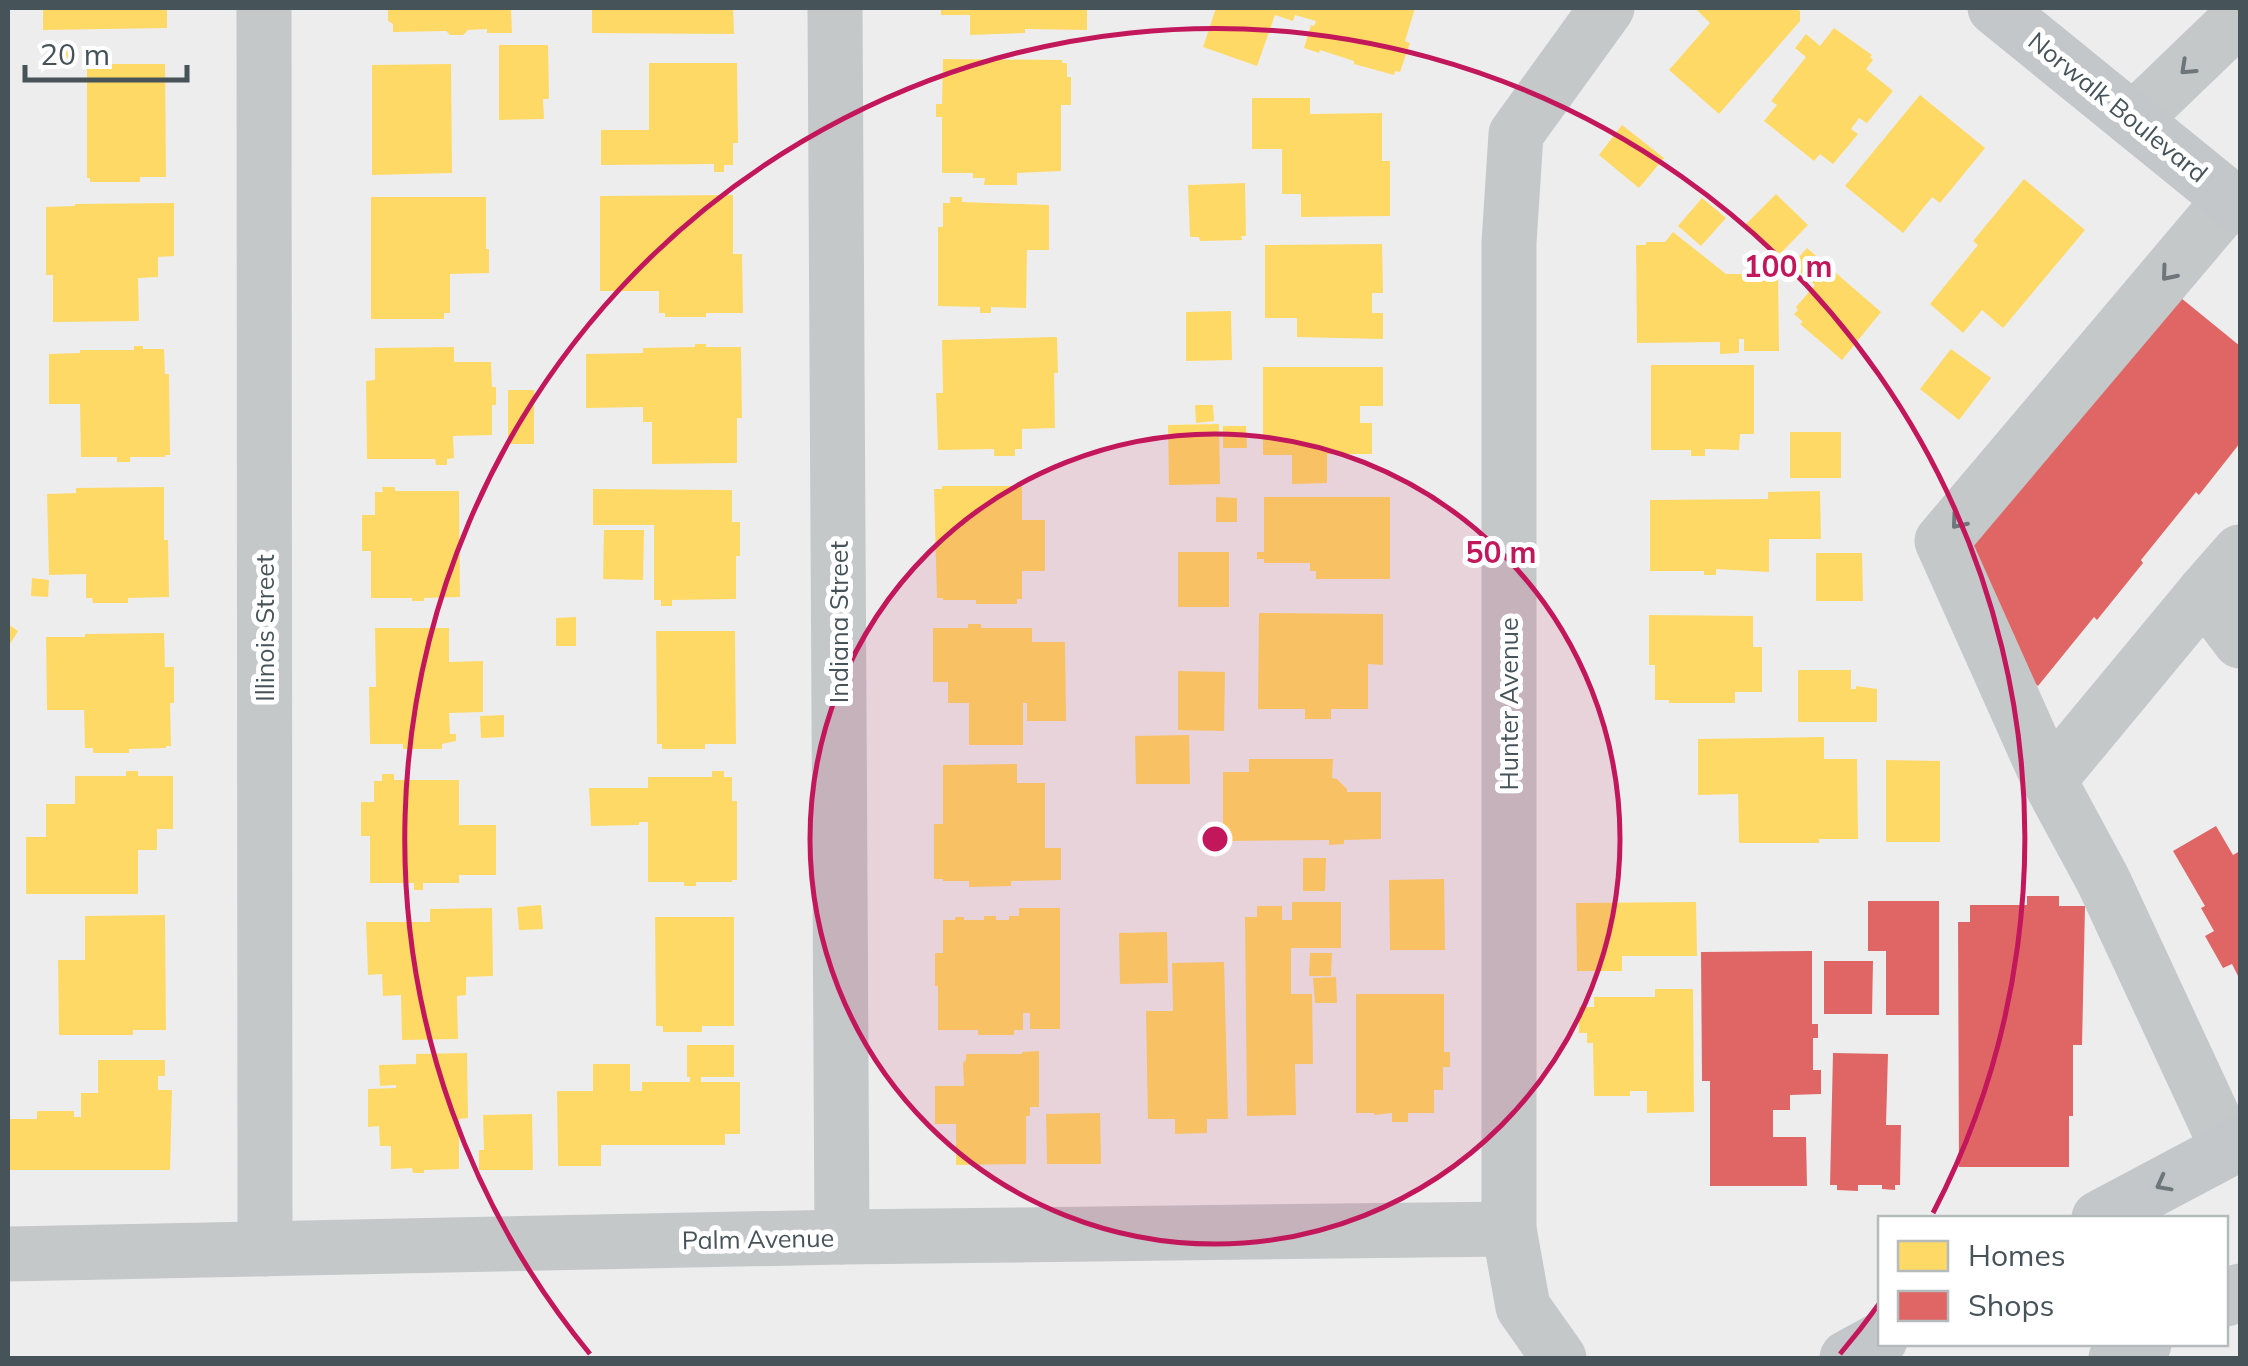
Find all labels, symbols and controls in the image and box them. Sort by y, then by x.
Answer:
scale bar [25,20,188,82]
street label: Norwalk Boulevard [2022,25,2214,188]
text: 20 m [40,35,110,73]
one-way arrow [2180,56,2198,74]
text: 100 m [1743,247,1833,285]
one-way arrow [2162,262,2180,280]
one-way arrow [1952,510,1970,528]
text: 50 m [1465,533,1537,571]
street label: Indiana Street [823,541,854,703]
street label: Illinois Street [249,554,280,702]
street label: Hunter Avenue [1493,617,1524,791]
centre of rings [1197,821,1233,857]
one-way arrow [2156,1172,2174,1191]
legend [1878,1216,2228,1346]
street label: Palm Avenue [682,1222,834,1255]
text: Homes [1968,1236,2066,1274]
text: Shops [1968,1286,2054,1324]

